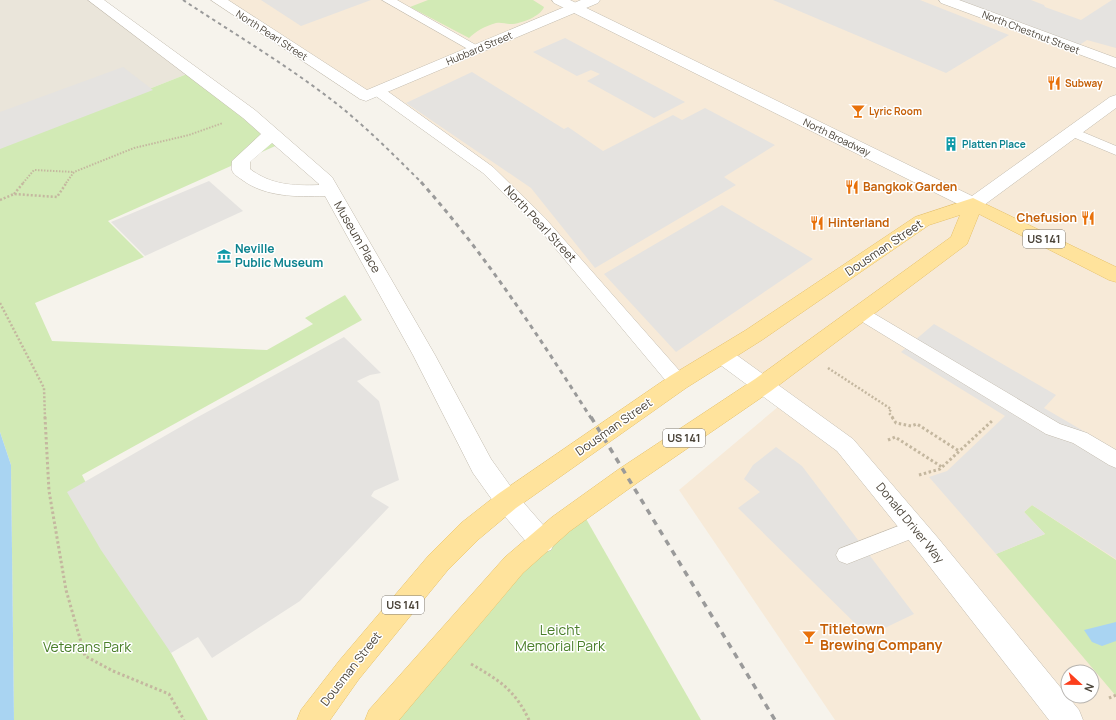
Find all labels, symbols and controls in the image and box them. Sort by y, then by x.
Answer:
street label: North Pearl Street [233,7,311,63]
street label: North Chestnut Street [980,7,1082,57]
street label: Hubbard Street [444,28,514,68]
restaurant icon: Subway [1046,75,1062,91]
place label: Subway [1065,76,1103,90]
bar icon: Lyric Room [850,103,866,119]
place label: Lyric Room [869,104,922,118]
street label: North Broadway [801,115,874,160]
building icon: Platten Place [943,136,959,152]
place label: Platten Place [962,137,1026,151]
place label: Bangkok Garden [863,178,957,195]
restaurant icon: Bangkok Garden [844,179,860,195]
street label: North Pearl Street [500,181,581,266]
street label: Museum Place [330,198,385,276]
place label: Chefusion [1017,209,1077,226]
restaurant icon: Chefusion [1080,210,1096,226]
place label: Hinterland [828,214,890,231]
restaurant icon: Hinterland [809,215,825,231]
street label: Dousman Street [842,215,926,280]
road number: US 141 [1023,230,1065,248]
place label: Neville Public Museum [235,240,324,271]
museum icon: Neville Public Museum [216,248,232,264]
street label: Dousman Street [572,394,656,459]
road number: US 141 [663,429,705,447]
street label: Donald Driver Way [873,479,949,567]
road number: US 141 [382,596,424,614]
place label: Titletown Brewing Company [820,619,943,654]
park label: Leicht Memorial Park [515,620,606,655]
street label: Dousman Street [316,628,385,709]
bar icon: Titletown Brewing Company [801,629,817,645]
park label: Veterans Park [43,637,132,656]
north arrow [1060,664,1100,704]
text: N [1081,681,1098,694]

